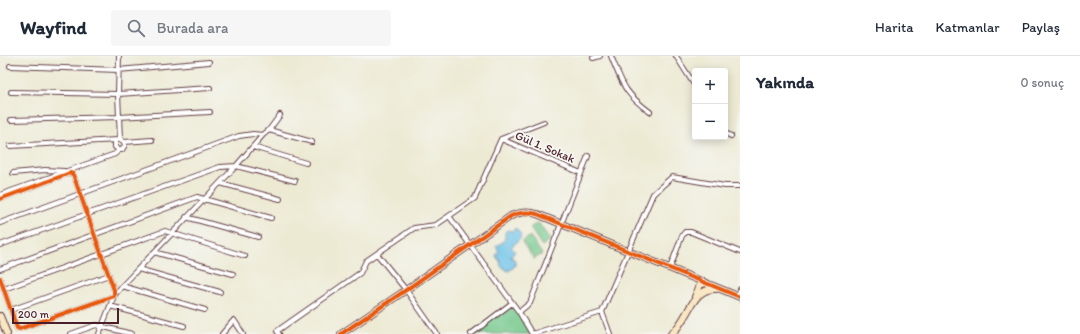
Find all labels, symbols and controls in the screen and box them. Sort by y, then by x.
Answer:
search box [111,10,391,46]
text: Wayfind [20,16,87,39]
icon: search [125,17,147,39]
text: Burada ara [157,19,228,37]
text: Harita [875,19,914,36]
text: Katmanlar [936,19,1000,36]
text: Paylaş [1022,19,1060,36]
map controls [692,68,728,140]
button: + [692,68,728,104]
text: Yakında [756,72,814,92]
text: 0 sonuç [1021,75,1064,90]
button: − [692,104,728,140]
street label: Gül 1. Sokak [513,128,577,166]
scale bar [12,306,119,325]
text: 200 m [18,308,49,321]

